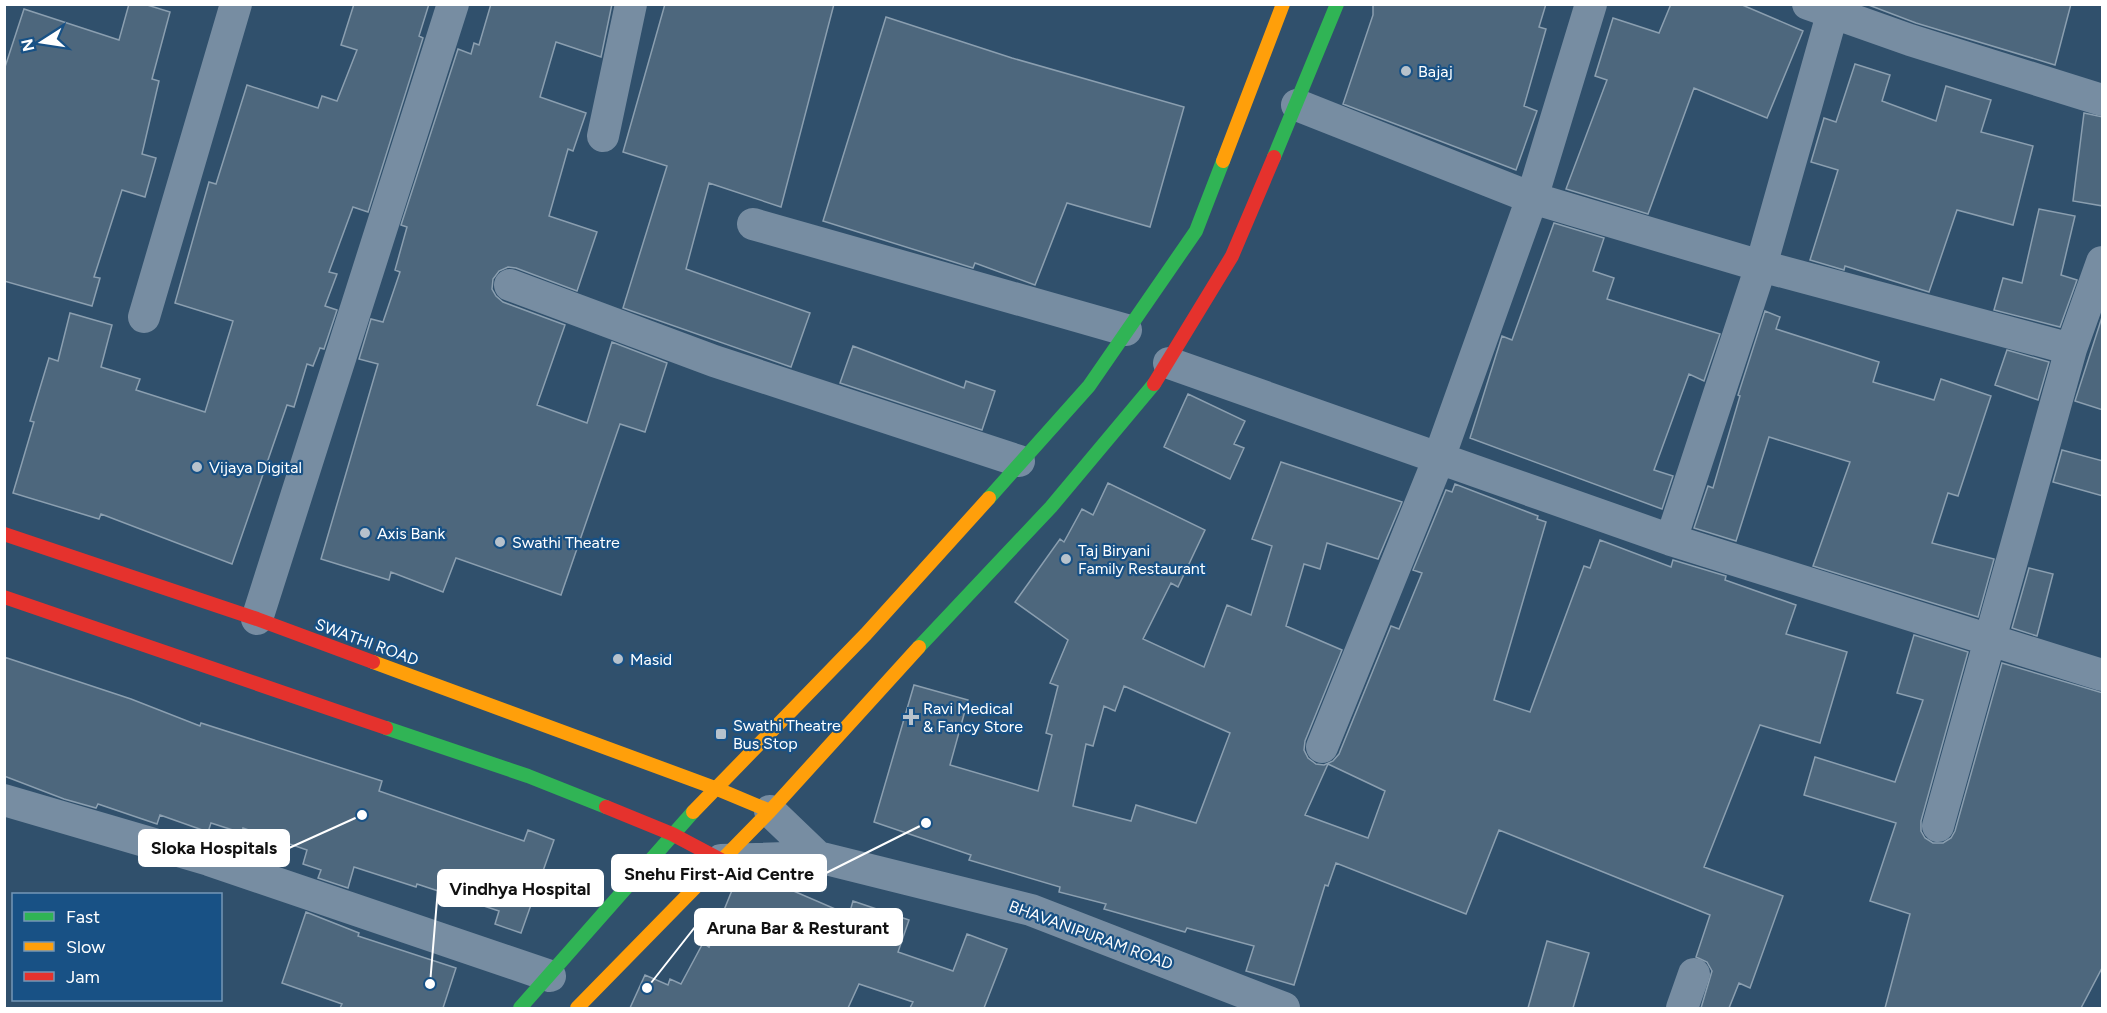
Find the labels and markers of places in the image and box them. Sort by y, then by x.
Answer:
place label: Bajaj [1418,62,1453,81]
marker: Bajaj [1399,64,1413,78]
place label: Vijaya Digital [209,458,302,477]
marker: Vijaya Digital [190,460,204,474]
place label: Axis Bank [377,524,445,543]
marker: Axis Bank [358,526,372,540]
place label: Swathi Theatre [512,533,620,552]
marker: Swathi Theatre [493,535,507,549]
place label: Taj Biryani Family Restaurant [1078,541,1206,578]
marker: Taj Biryani Family Restaurant [1059,552,1073,566]
place label: Masid [630,650,672,669]
marker: Masid [611,652,625,666]
place label: Ravi Medical & Fancy Store [923,699,1023,736]
marker: Ravi Medical & Fancy Store [904,710,918,724]
place label: Swathi Theatre Bus Stop [733,716,841,753]
marker: Swathi Theatre Bus Stop [714,727,728,741]
callout: Sloka Hospitals [139,830,289,866]
callout: Snehu First-Aid Centre [612,855,826,891]
callout: Vindhya Hospital [438,870,603,906]
callout: Aruna Bar & Resturant [695,909,902,945]

